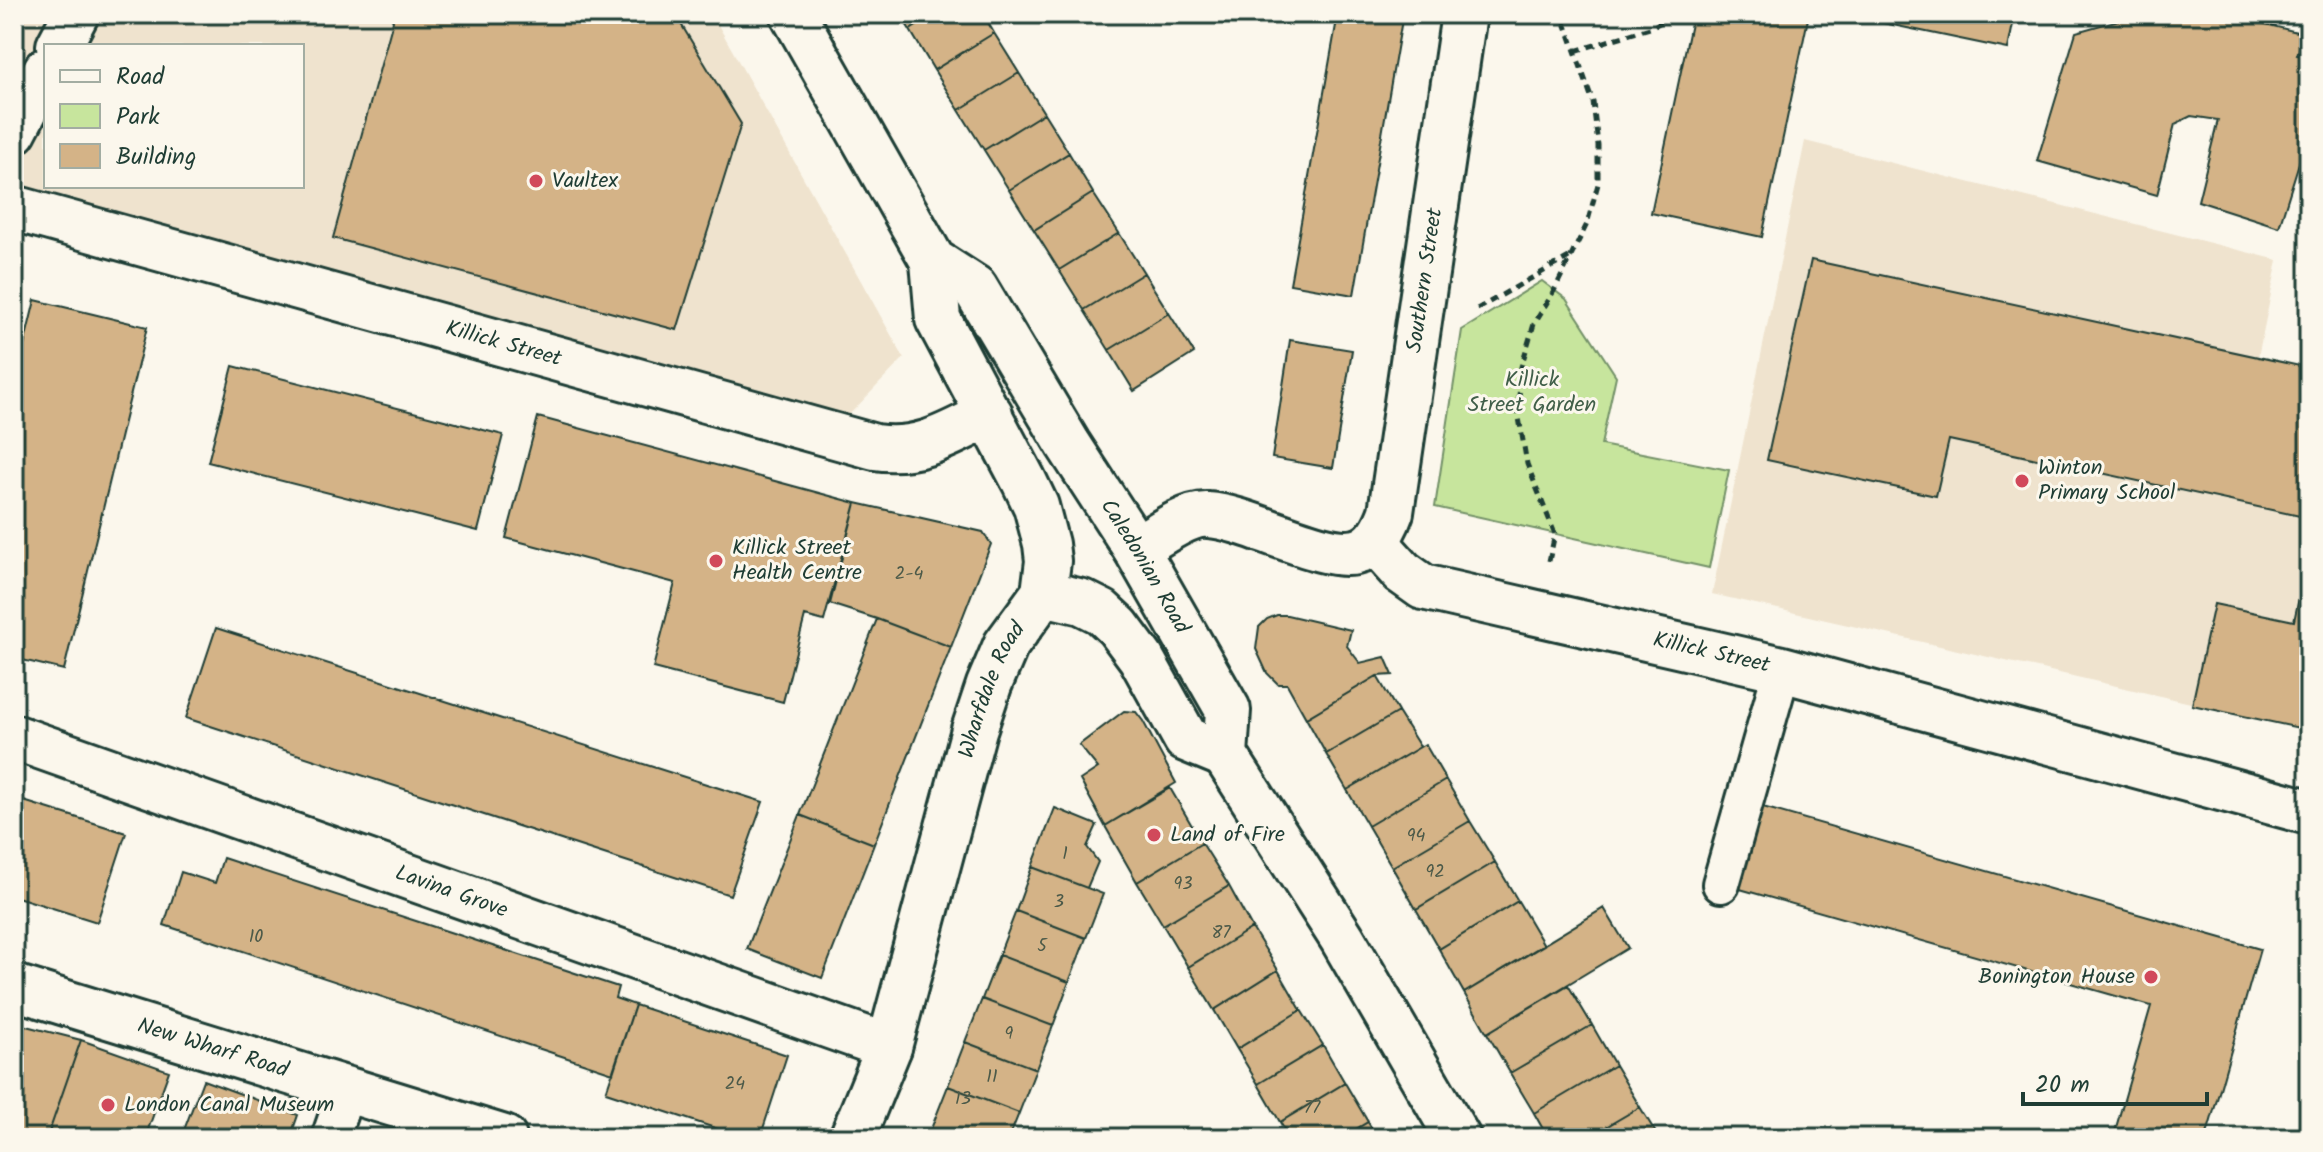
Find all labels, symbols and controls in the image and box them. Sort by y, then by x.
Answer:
legend [44,44,304,188]
text: Road [116,58,165,97]
text: Park [116,98,160,137]
text: Building [116,138,196,177]
place label: Vaultex [552,164,618,199]
marker: Vaultex [527,172,545,190]
street label: Southern Street [1397,205,1453,355]
street label: Killick Street [441,311,566,377]
park label: Killick Street Garden [1468,363,1596,423]
place label: Winton Primary School [2038,451,2176,511]
marker: Winton Primary School [2013,472,2031,490]
street label: Caledonian Road [1091,492,1199,641]
place label: Killick Street Health Centre [732,531,862,591]
marker: Killick Street Health Centre [707,552,725,570]
house number: 2-4 [895,560,923,589]
street label: Wharfdale Road [950,614,1035,762]
street label: Killick Street [1649,623,1774,683]
place label: Land of Fire [1170,818,1285,853]
house number: 94 [1407,822,1425,851]
marker: Land of Fire [1145,826,1163,844]
house number: 1 [1062,840,1068,869]
street label: Lavina Grove [390,856,513,928]
house number: 92 [1425,858,1445,887]
house number: 93 [1173,870,1193,899]
house number: 3 [1054,888,1064,917]
house number: 87 [1211,919,1231,948]
house number: 10 [249,923,263,952]
house number: 5 [1037,932,1048,961]
place label: Bonington House [1978,960,2135,995]
marker: Bonington House [2142,968,2160,986]
street label: New Wharf Road [133,1009,294,1088]
house number: 9 [1005,1020,1014,1049]
scale bar [2023,1056,2207,1106]
house number: 11 [986,1063,998,1092]
text: 20 m [2035,1066,2090,1105]
house number: 24 [725,1070,745,1099]
house number: 13 [955,1085,971,1114]
place label: London Canal Museum [124,1088,334,1123]
house number: 77 [1304,1094,1321,1123]
marker: London Canal Museum [99,1096,117,1114]

